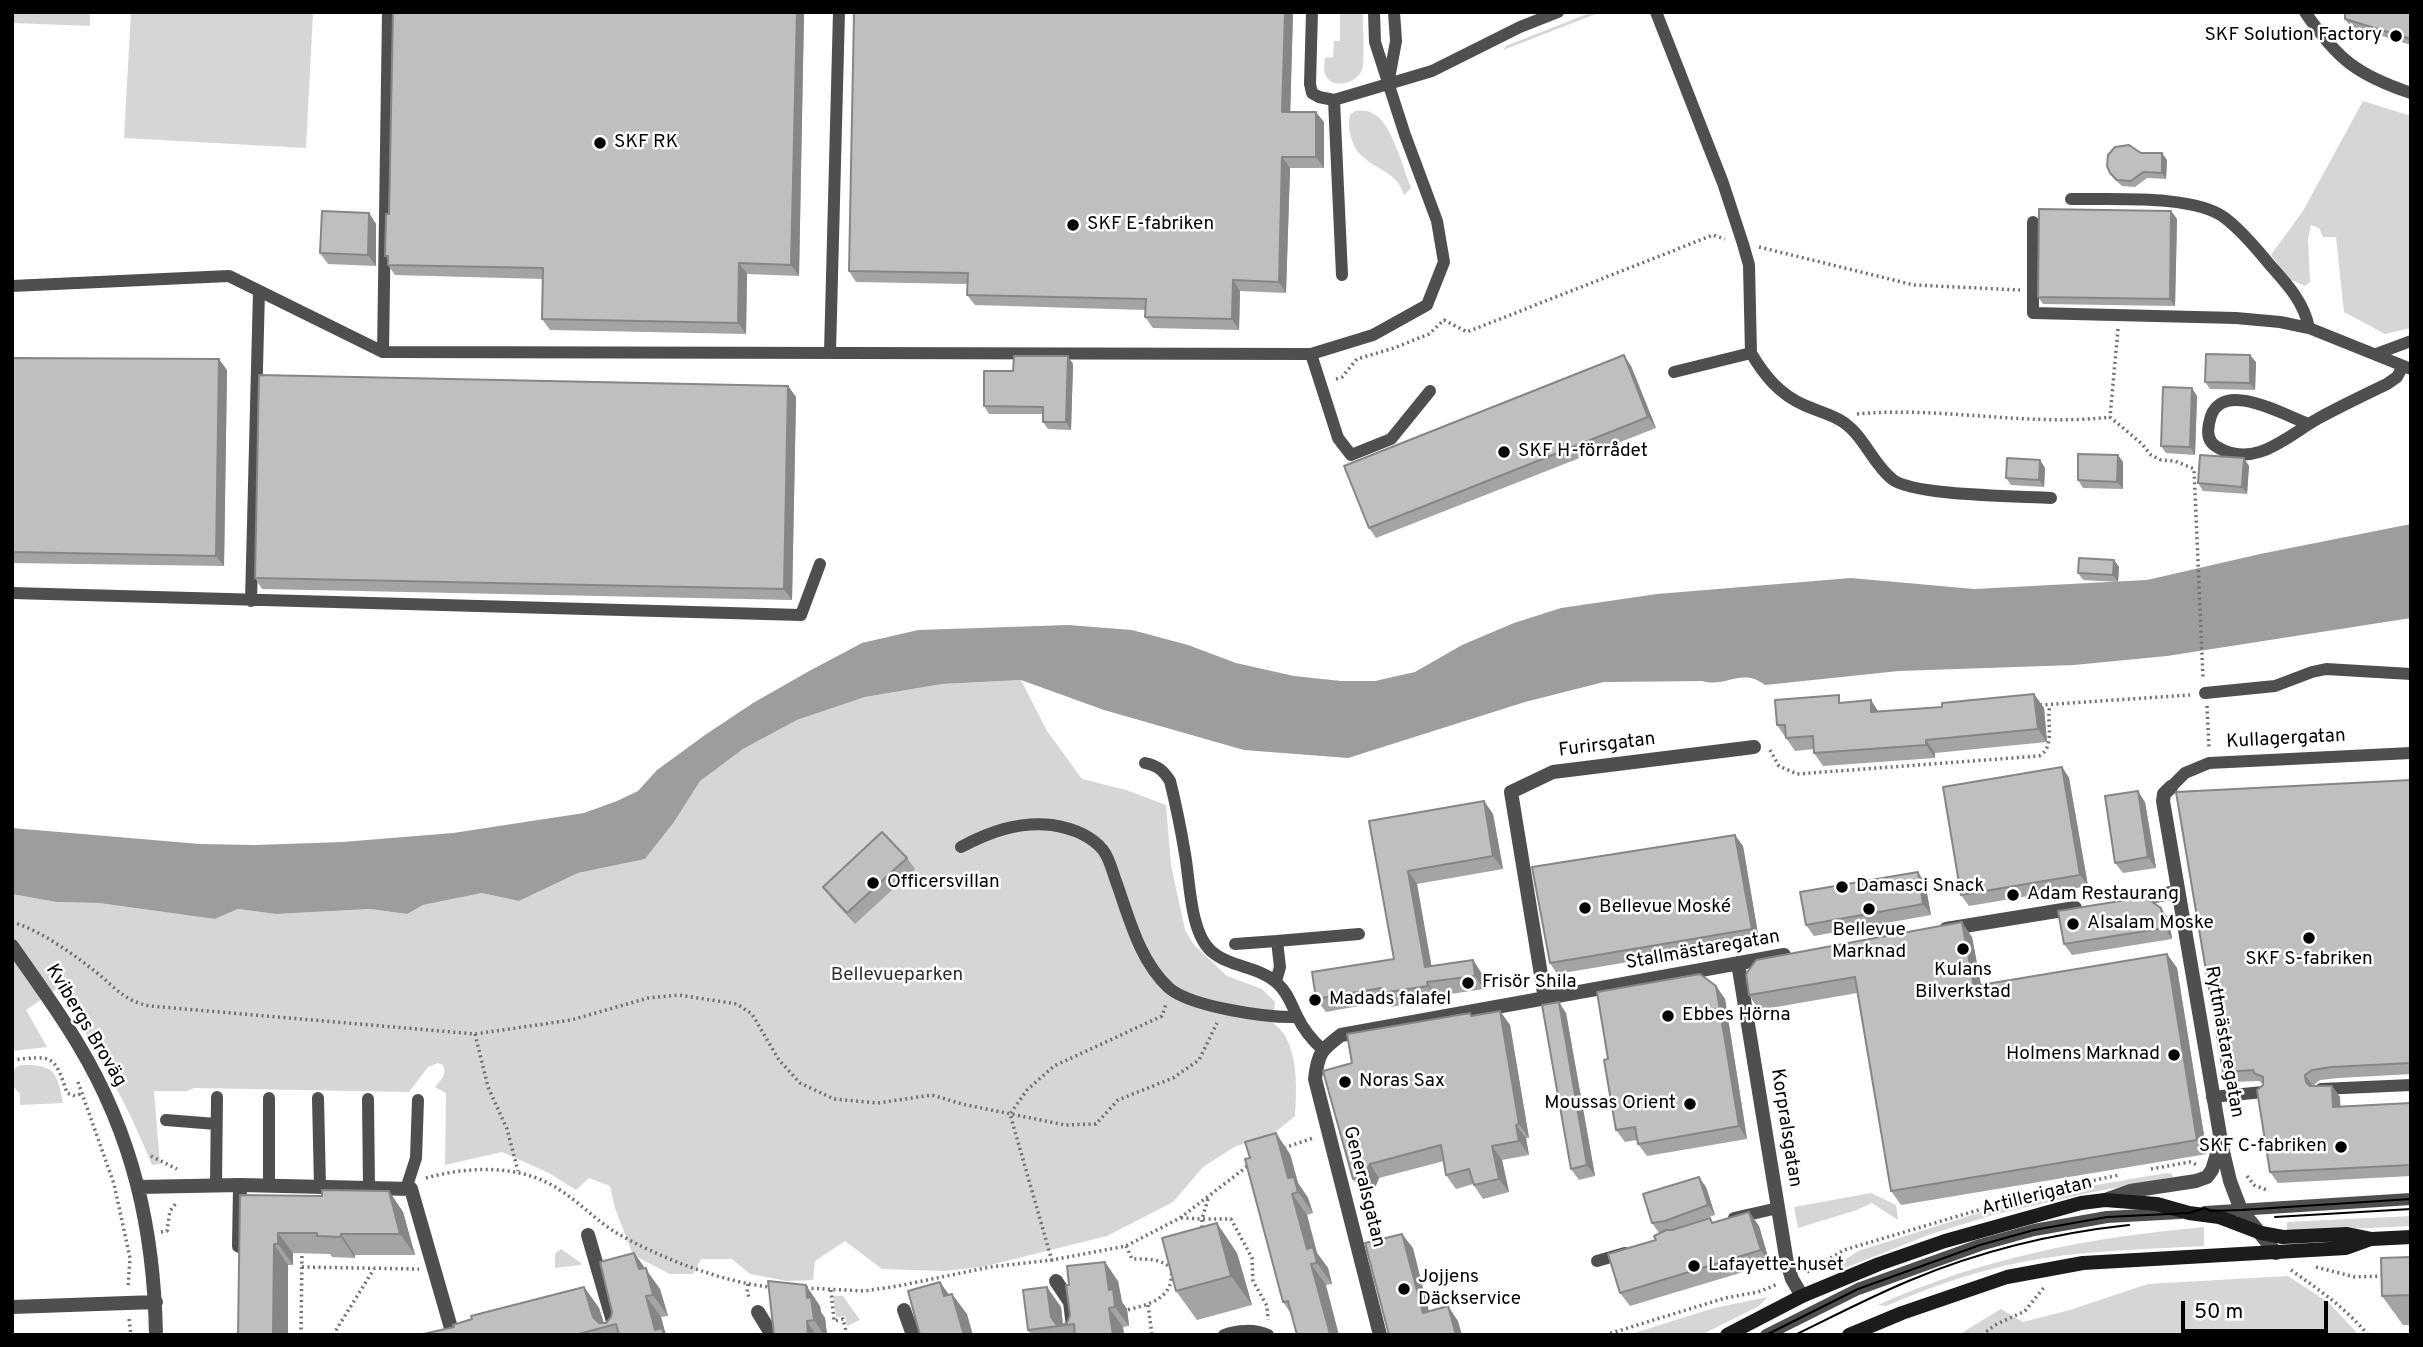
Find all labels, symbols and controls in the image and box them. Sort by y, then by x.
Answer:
place label: SKF Solution Factory [2204,25,2382,47]
marker: SKF Solution Factory [2388,28,2404,44]
place label: SKF RK [614,132,678,154]
marker: SKF RK [592,135,608,151]
place label: SKF E-fabriken [1087,214,1214,236]
marker: SKF E-fabriken [1065,217,1081,233]
place label: SKF H-förrådet [1518,441,1648,463]
marker: SKF H-förrådet [1496,444,1512,460]
street label: Kullagergatan [2226,725,2346,755]
street label: Furirsgatan [1557,729,1657,763]
place label: Officersvillan [887,872,1000,894]
marker: Officersvillan [865,875,881,891]
place label: Damasci Snack [1856,876,1985,898]
marker: Damasci Snack [1834,879,1850,895]
place label: Adam Restaurang [2027,884,2179,906]
marker: Adam Restaurang [2005,887,2021,903]
place label: Bellevue Moské [1599,897,1731,919]
marker: Bellevue Moské [1577,900,1593,916]
marker: Bellevue Marknad [1861,901,1877,917]
place label: Alsalam Moske [2087,913,2214,935]
marker: Alsalam Moske [2065,916,2081,932]
place label: Bellevue Marknad [1832,920,1906,964]
street label: Stallmästaregatan [1624,926,1782,976]
marker: SKF S-fabriken [2301,930,2317,946]
marker: Kulans Bilverkstad [1955,941,1971,957]
place label: SKF S-fabriken [2245,949,2373,971]
place label: Kulans Bilverkstad [1915,960,2011,1004]
street label: Kvibergs Broväg [40,961,130,1091]
street label: Ryttmästaregatan [2198,964,2248,1120]
park label: Bellevueparken [831,965,963,987]
place label: Frisör Shila [1482,972,1577,994]
marker: Frisör Shila [1460,975,1476,991]
place label: Madads falafel [1329,989,1451,1011]
marker: Madads falafel [1307,992,1323,1008]
place label: Ebbes Hörna [1682,1005,1791,1027]
marker: Ebbes Hörna [1660,1008,1676,1024]
place label: Holmens Marknad [2006,1044,2160,1066]
marker: Holmens Marknad [2166,1047,2182,1063]
street label: Korpralsgatan [1764,1067,1806,1189]
place label: Noras Sax [1359,1071,1445,1093]
marker: Noras Sax [1337,1074,1353,1090]
place label: Moussas Orient [1544,1093,1676,1115]
marker: Moussas Orient [1682,1096,1698,1112]
street label: Generalsgatan [1337,1124,1389,1250]
place label: SKF C-fabriken [2199,1136,2327,1158]
marker: SKF C-fabriken [2333,1139,2349,1155]
street label: Artillerigatan [1979,1172,2095,1222]
place label: Lafayette-huset [1708,1255,1844,1277]
marker: Lafayette-huset [1686,1258,1702,1274]
place label: Jojjens Däckservice [1418,1267,1521,1311]
marker: Jojjens Däckservice [1396,1281,1412,1297]
scale bar [2185,1288,2332,1332]
text: 50 m [2194,1299,2243,1326]

